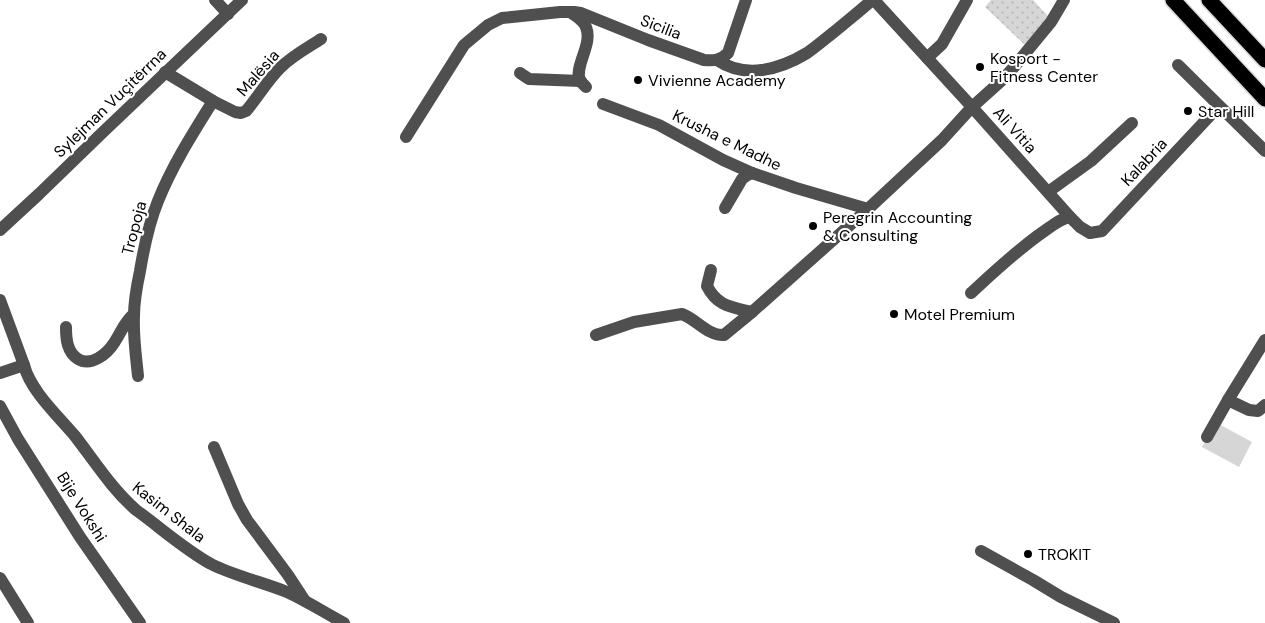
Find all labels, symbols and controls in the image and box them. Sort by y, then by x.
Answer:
street label: Sicilia [638,10,684,44]
street label: Sylejman Vuçitërrna [49,44,171,162]
street label: Malësia [232,45,284,101]
place label: Kosport - Fitness Center [990,48,1098,87]
marker: Kosport - Fitness Center [974,61,986,73]
place label: Vivienne Academy [648,70,786,91]
marker: Vivienne Academy [632,74,644,86]
place label: Star Hill [1198,101,1254,122]
street label: Ali Vitia [989,102,1041,158]
street label: Krusha e Madhe [669,105,785,175]
marker: Star Hill [1182,105,1194,117]
street label: Kalabria [1116,133,1172,191]
street label: Tropoja [117,199,151,257]
place label: Peregrin Accounting & Consulting [823,207,972,246]
marker: Peregrin Accounting & Consulting [807,220,819,232]
place label: Motel Premium [904,304,1015,325]
marker: Motel Premium [888,308,900,320]
street label: Bije Vokshi [52,468,112,546]
street label: Kasim Shala [128,477,210,547]
place label: TROKIT [1038,544,1091,565]
marker: TROKIT [1022,548,1034,560]

